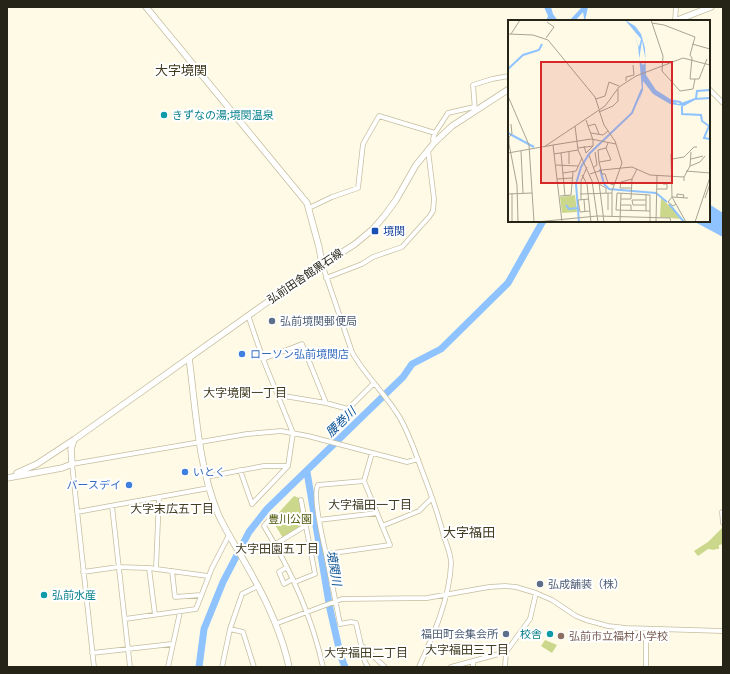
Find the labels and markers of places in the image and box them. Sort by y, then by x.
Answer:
place label: きずなの湯;境関温泉 [172,108,274,122]
marker: きずなの湯;境関温泉 [159,110,169,120]
place label: 境関 [383,224,405,238]
marker: 境関 [370,226,380,236]
place label: 弘前境関郵便局 [280,314,357,328]
marker: 弘前境関郵便局 [267,316,277,326]
place label: ローソン弘前境関店 [250,347,349,361]
marker: ローソン弘前境関店 [237,349,247,359]
place label: いとく [193,465,226,479]
marker: いとく [180,467,190,477]
place label: バースデイ [67,478,121,492]
marker: バースデイ [124,480,134,490]
place label: 弘成舗装（株） [548,577,625,591]
marker: 弘成舗装（株） [535,579,545,589]
place label: 弘前水産 [52,588,96,602]
marker: 弘前水産 [39,590,49,600]
place label: 福田町会集会所 [421,627,499,641]
place label: 校舎 [520,627,542,641]
marker: 福田町会集会所 [501,629,511,639]
marker: 校舎 [545,629,555,639]
place label: 弘前市立福村小学校 [569,629,668,643]
marker: 弘前市立福村小学校 [556,631,566,641]

